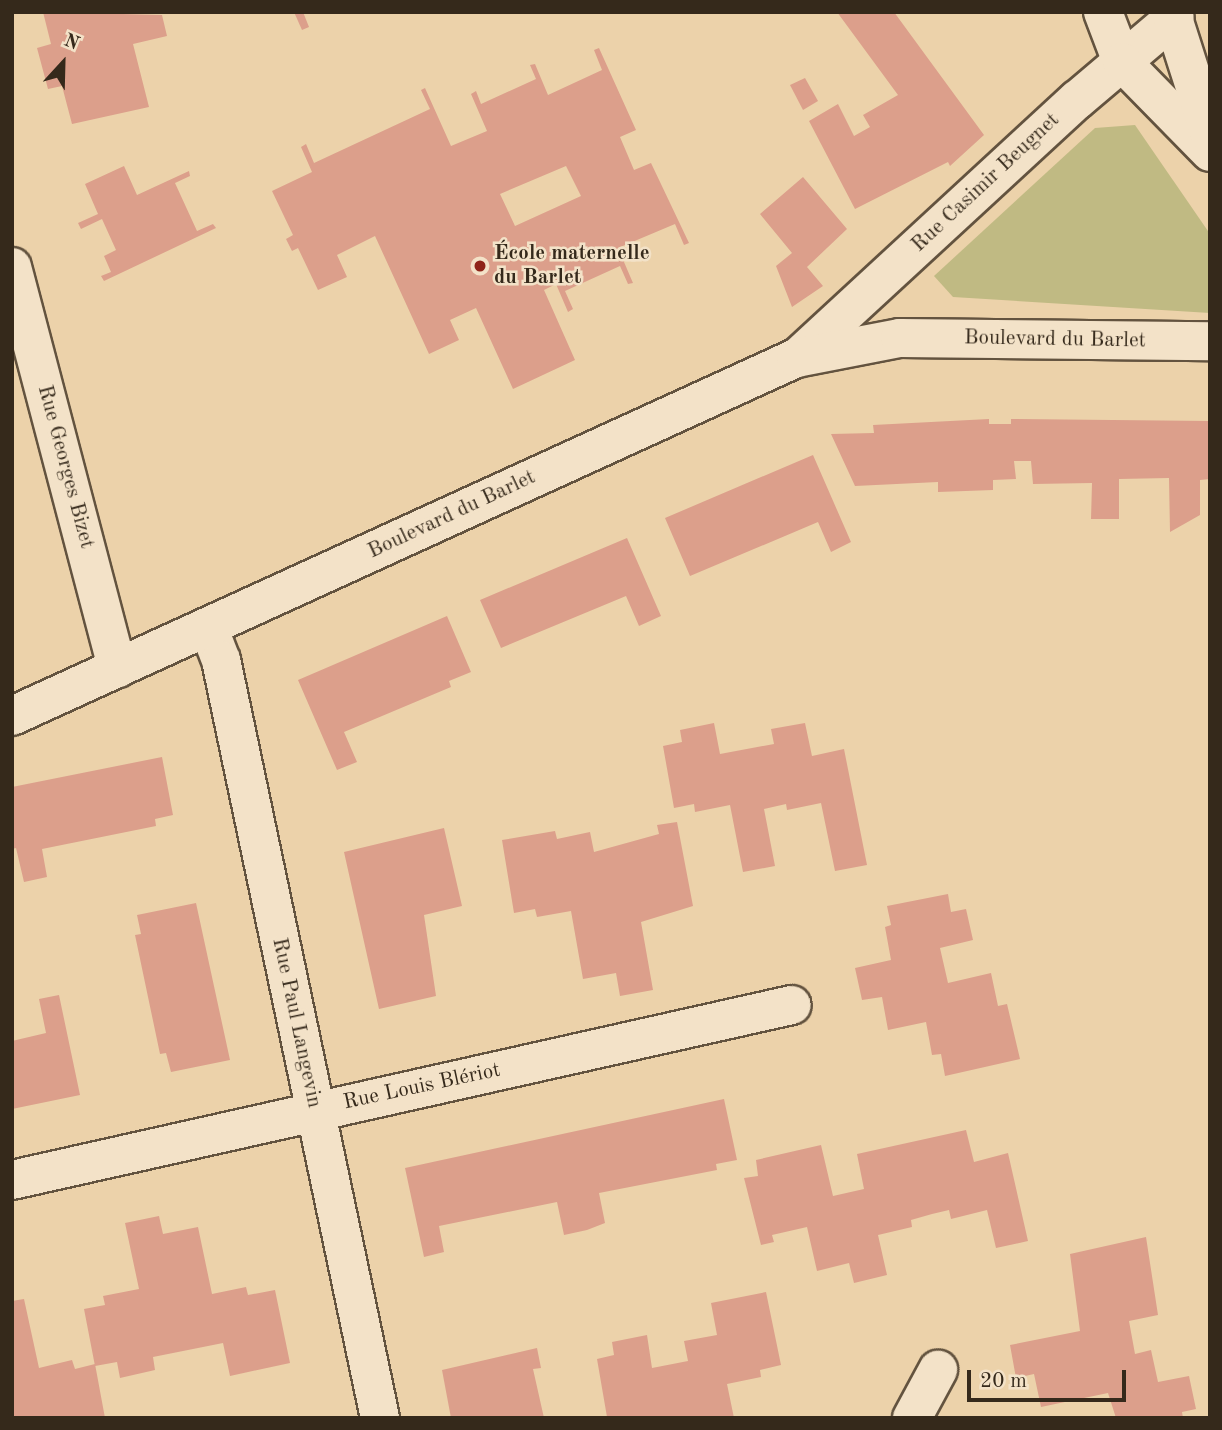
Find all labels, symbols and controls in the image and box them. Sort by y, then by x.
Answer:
north arrow [28,28,98,98]
text: N [61,32,81,55]
street label: Rue Casimir Beugnet [907,108,1065,258]
place label: École maternelle du Barlet [494,241,650,291]
marker: École maternelle du Barlet [472,258,488,274]
street label: Boulevard du Barlet [964,326,1146,354]
street label: Rue Georges Bizet [31,383,99,551]
street label: Boulevard du Barlet [364,465,540,565]
street label: Rue Paul Langevin [266,936,326,1110]
street label: Rue Louis Blériot [341,1058,503,1116]
scale bar [970,1356,1129,1400]
text: 20 m [980,1371,1027,1392]

